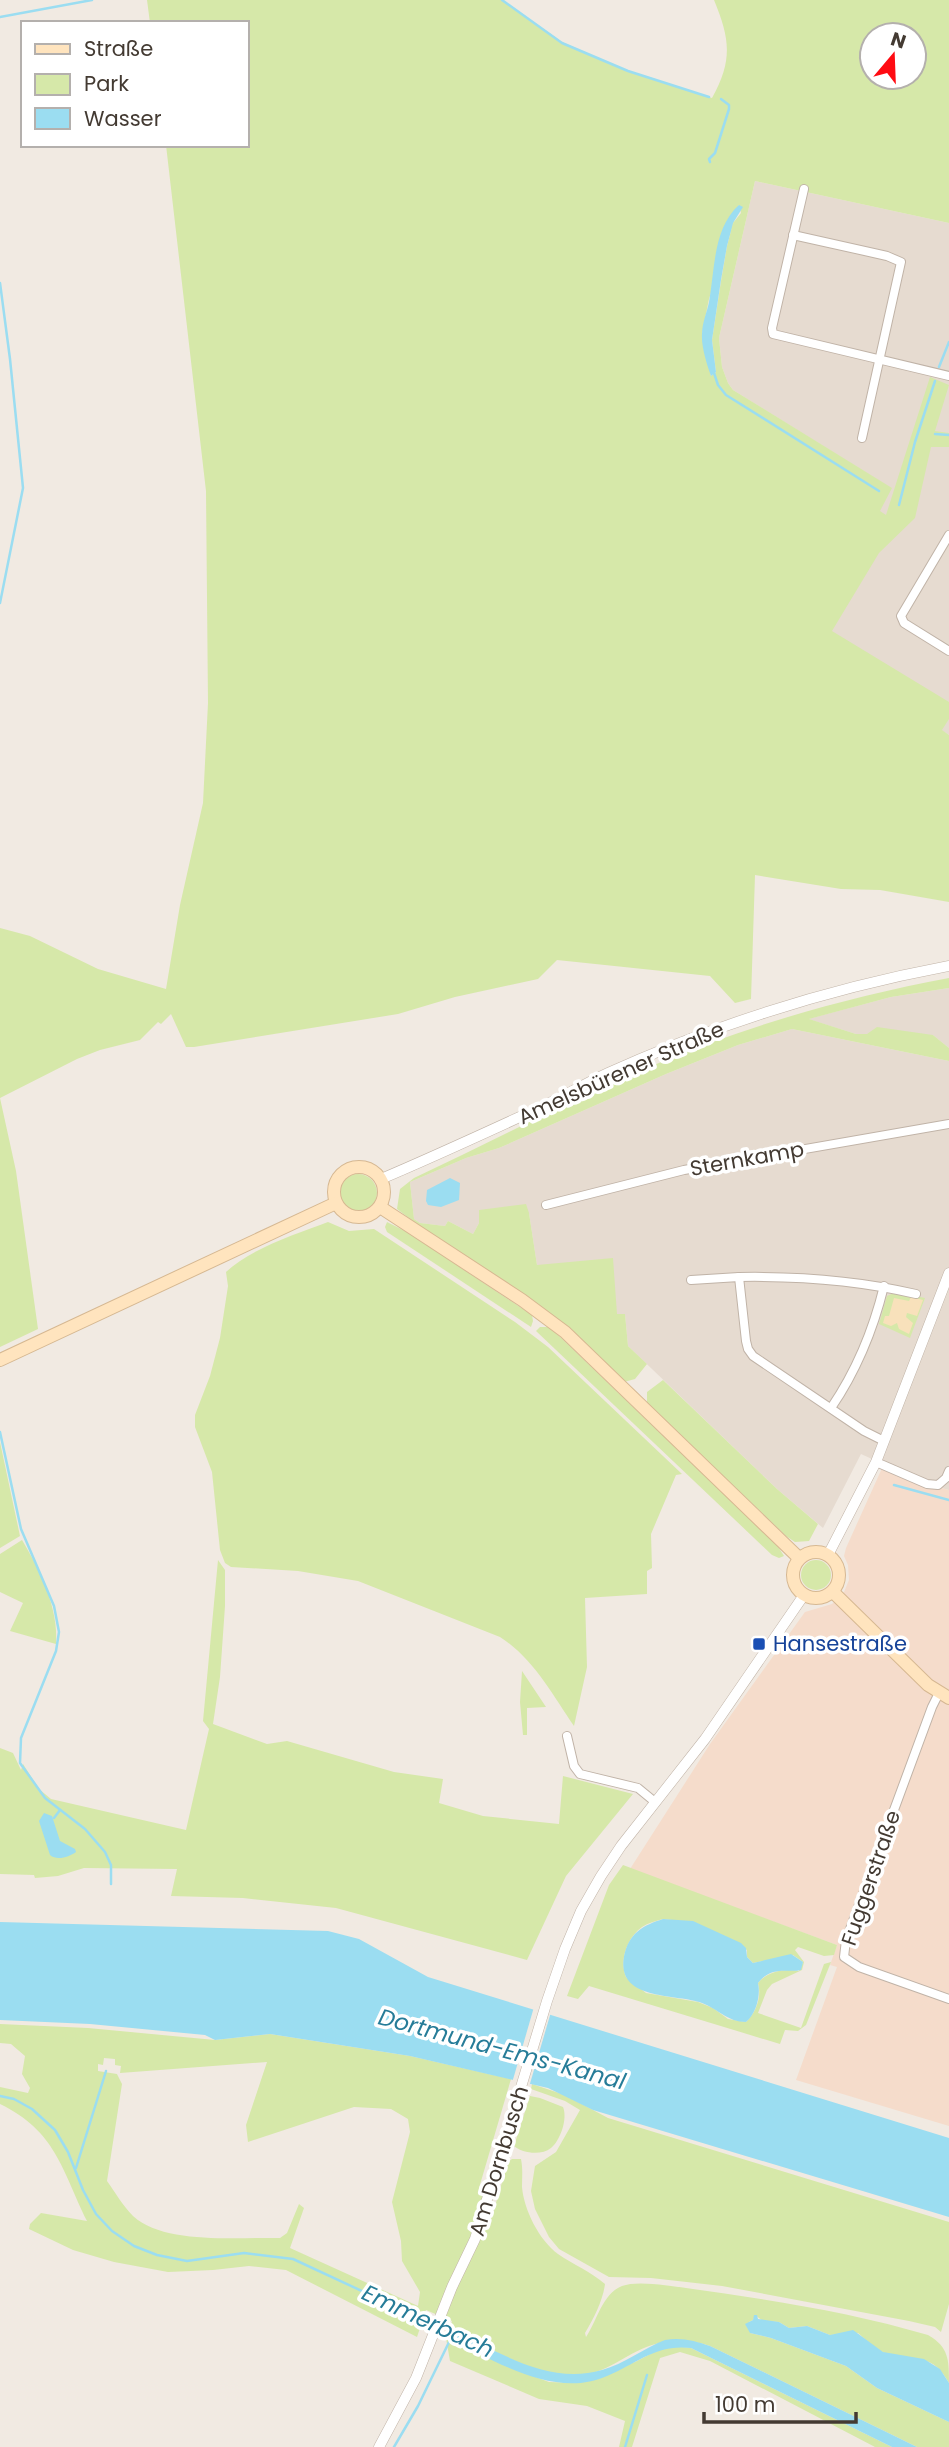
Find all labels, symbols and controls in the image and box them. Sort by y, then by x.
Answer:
legend [21,21,248,147]
north arrow [858,21,928,91]
text: N [887,25,910,55]
text: Straße [84,34,153,63]
text: Park [84,69,129,98]
text: Wasser [84,104,162,133]
street label: Amelsbürener Straße [513,1014,728,1131]
street label: Sternkamp [688,1134,806,1183]
place label: Hansestraße [773,1629,907,1658]
marker: Hansestraße [751,1636,767,1652]
street label: Fuggerstraße [834,1806,907,1949]
water label: Dortmund-Ems-Kanal [375,2001,629,2098]
street label: Am Dornbusch [462,2082,535,2240]
water label: Emmerbach [357,2277,499,2365]
scale bar [704,2380,856,2424]
text: 100 m [715,2390,775,2419]

